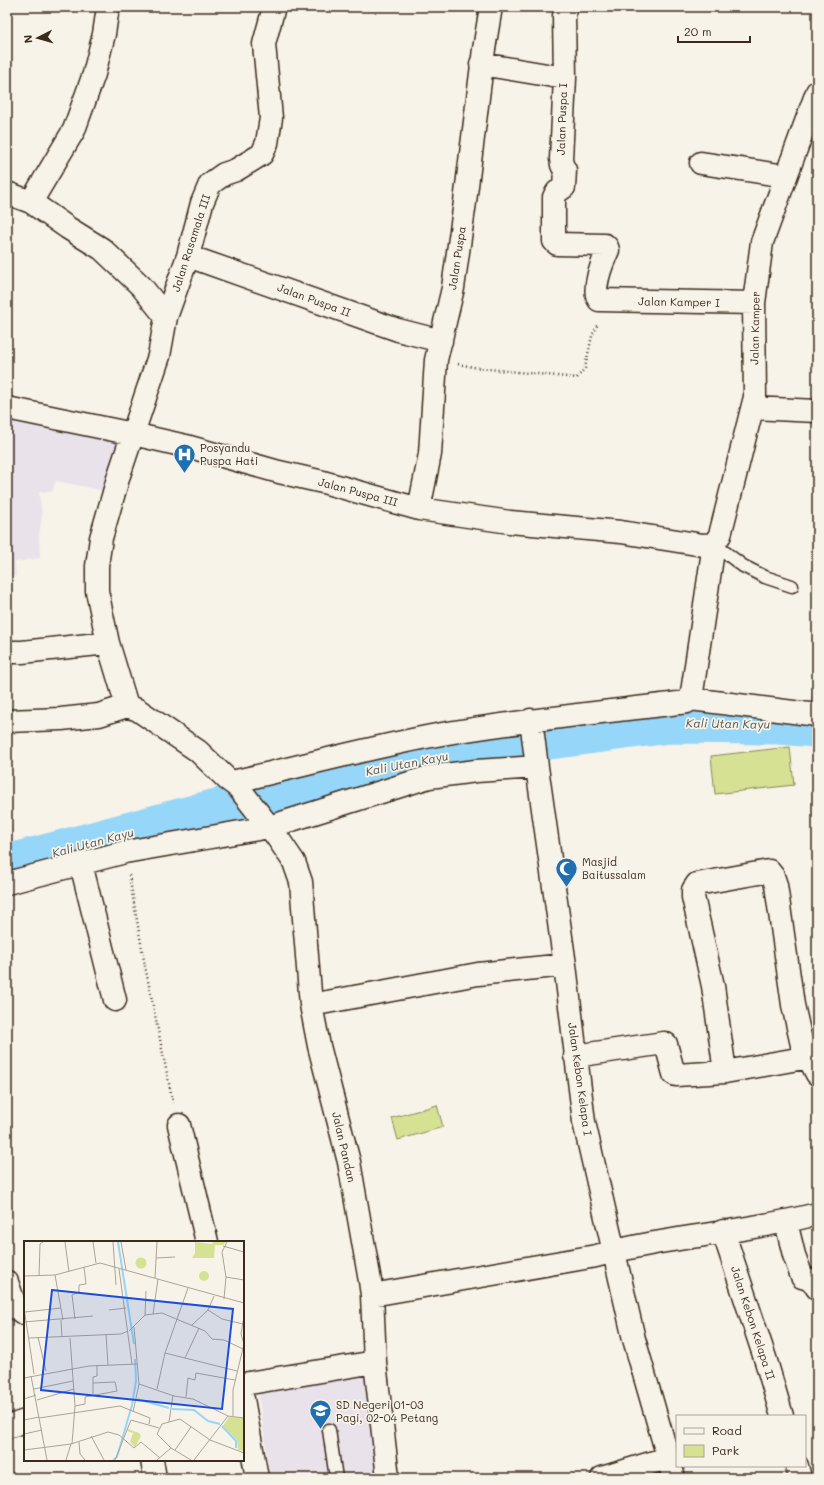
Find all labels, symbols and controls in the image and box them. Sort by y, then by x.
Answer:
north arrow [18,18,58,58]
scale bar [678,18,750,44]
text: 20 m [684,23,712,39]
text: N [20,34,35,44]
street label: Jalan Puspa I [553,82,570,155]
street label: Jalan Rasamala III [168,192,213,293]
street label: Jalan Puspa [444,225,469,291]
street label: Jalan Puspa II [275,279,353,320]
street label: Jalan Kamper [746,291,763,365]
street label: Jalan Kamper I [638,293,720,310]
place label: Posyandu Puspa Hati [200,440,258,468]
hospital icon: Posyandu Puspa Hati [171,441,197,474]
street label: Jalan Puspa III [317,474,400,509]
water label: Kali Utan Kayu [686,714,770,732]
water label: Kali Utan Kayu [364,747,450,779]
water label: Kali Utan Kayu [50,823,135,861]
place label: Masjid Baitussalam [582,854,646,882]
mosque icon: Masjid Baitussalam [553,855,579,888]
street label: Jalan Kebon Kelapa I [565,1022,596,1137]
street label: Jalan Pandan [329,1110,360,1184]
inset map [24,1241,244,1461]
street label: Jalan Kebon Kelapa II [728,1264,779,1382]
place label: SD Negeri 01-03 Pagi, 02-04 Petang [336,1397,438,1425]
school or university icon: SD Negeri 01-03 Pagi, 02-04 Petang [307,1398,333,1431]
legend [676,1415,806,1467]
text: Road [712,1422,742,1438]
text: Park [712,1442,739,1458]

